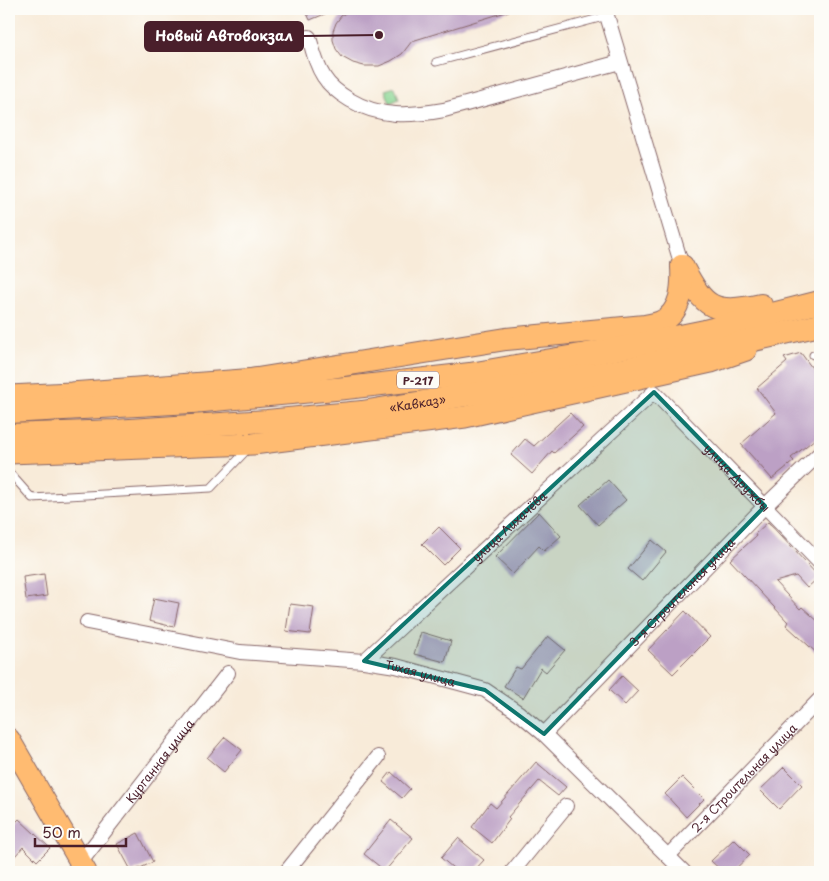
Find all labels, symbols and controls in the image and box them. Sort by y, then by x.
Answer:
callout: Новый Автовокзал [145,22,303,51]
text: Новый Автовокзал [155,25,293,46]
road number: Р-217 [397,372,439,388]
street label: «Кавказ» [388,390,447,416]
street label: улица Дружбы [700,440,775,516]
street label: улица Лихачёва [468,487,551,566]
street label: 3-я Строительная улица [625,533,739,650]
street label: Тихая улица [384,655,458,691]
street label: Курганная улица [121,715,198,807]
street label: 2-я Строительная улица [687,719,801,836]
scale bar [35,816,126,848]
text: 50 m [42,820,81,843]

